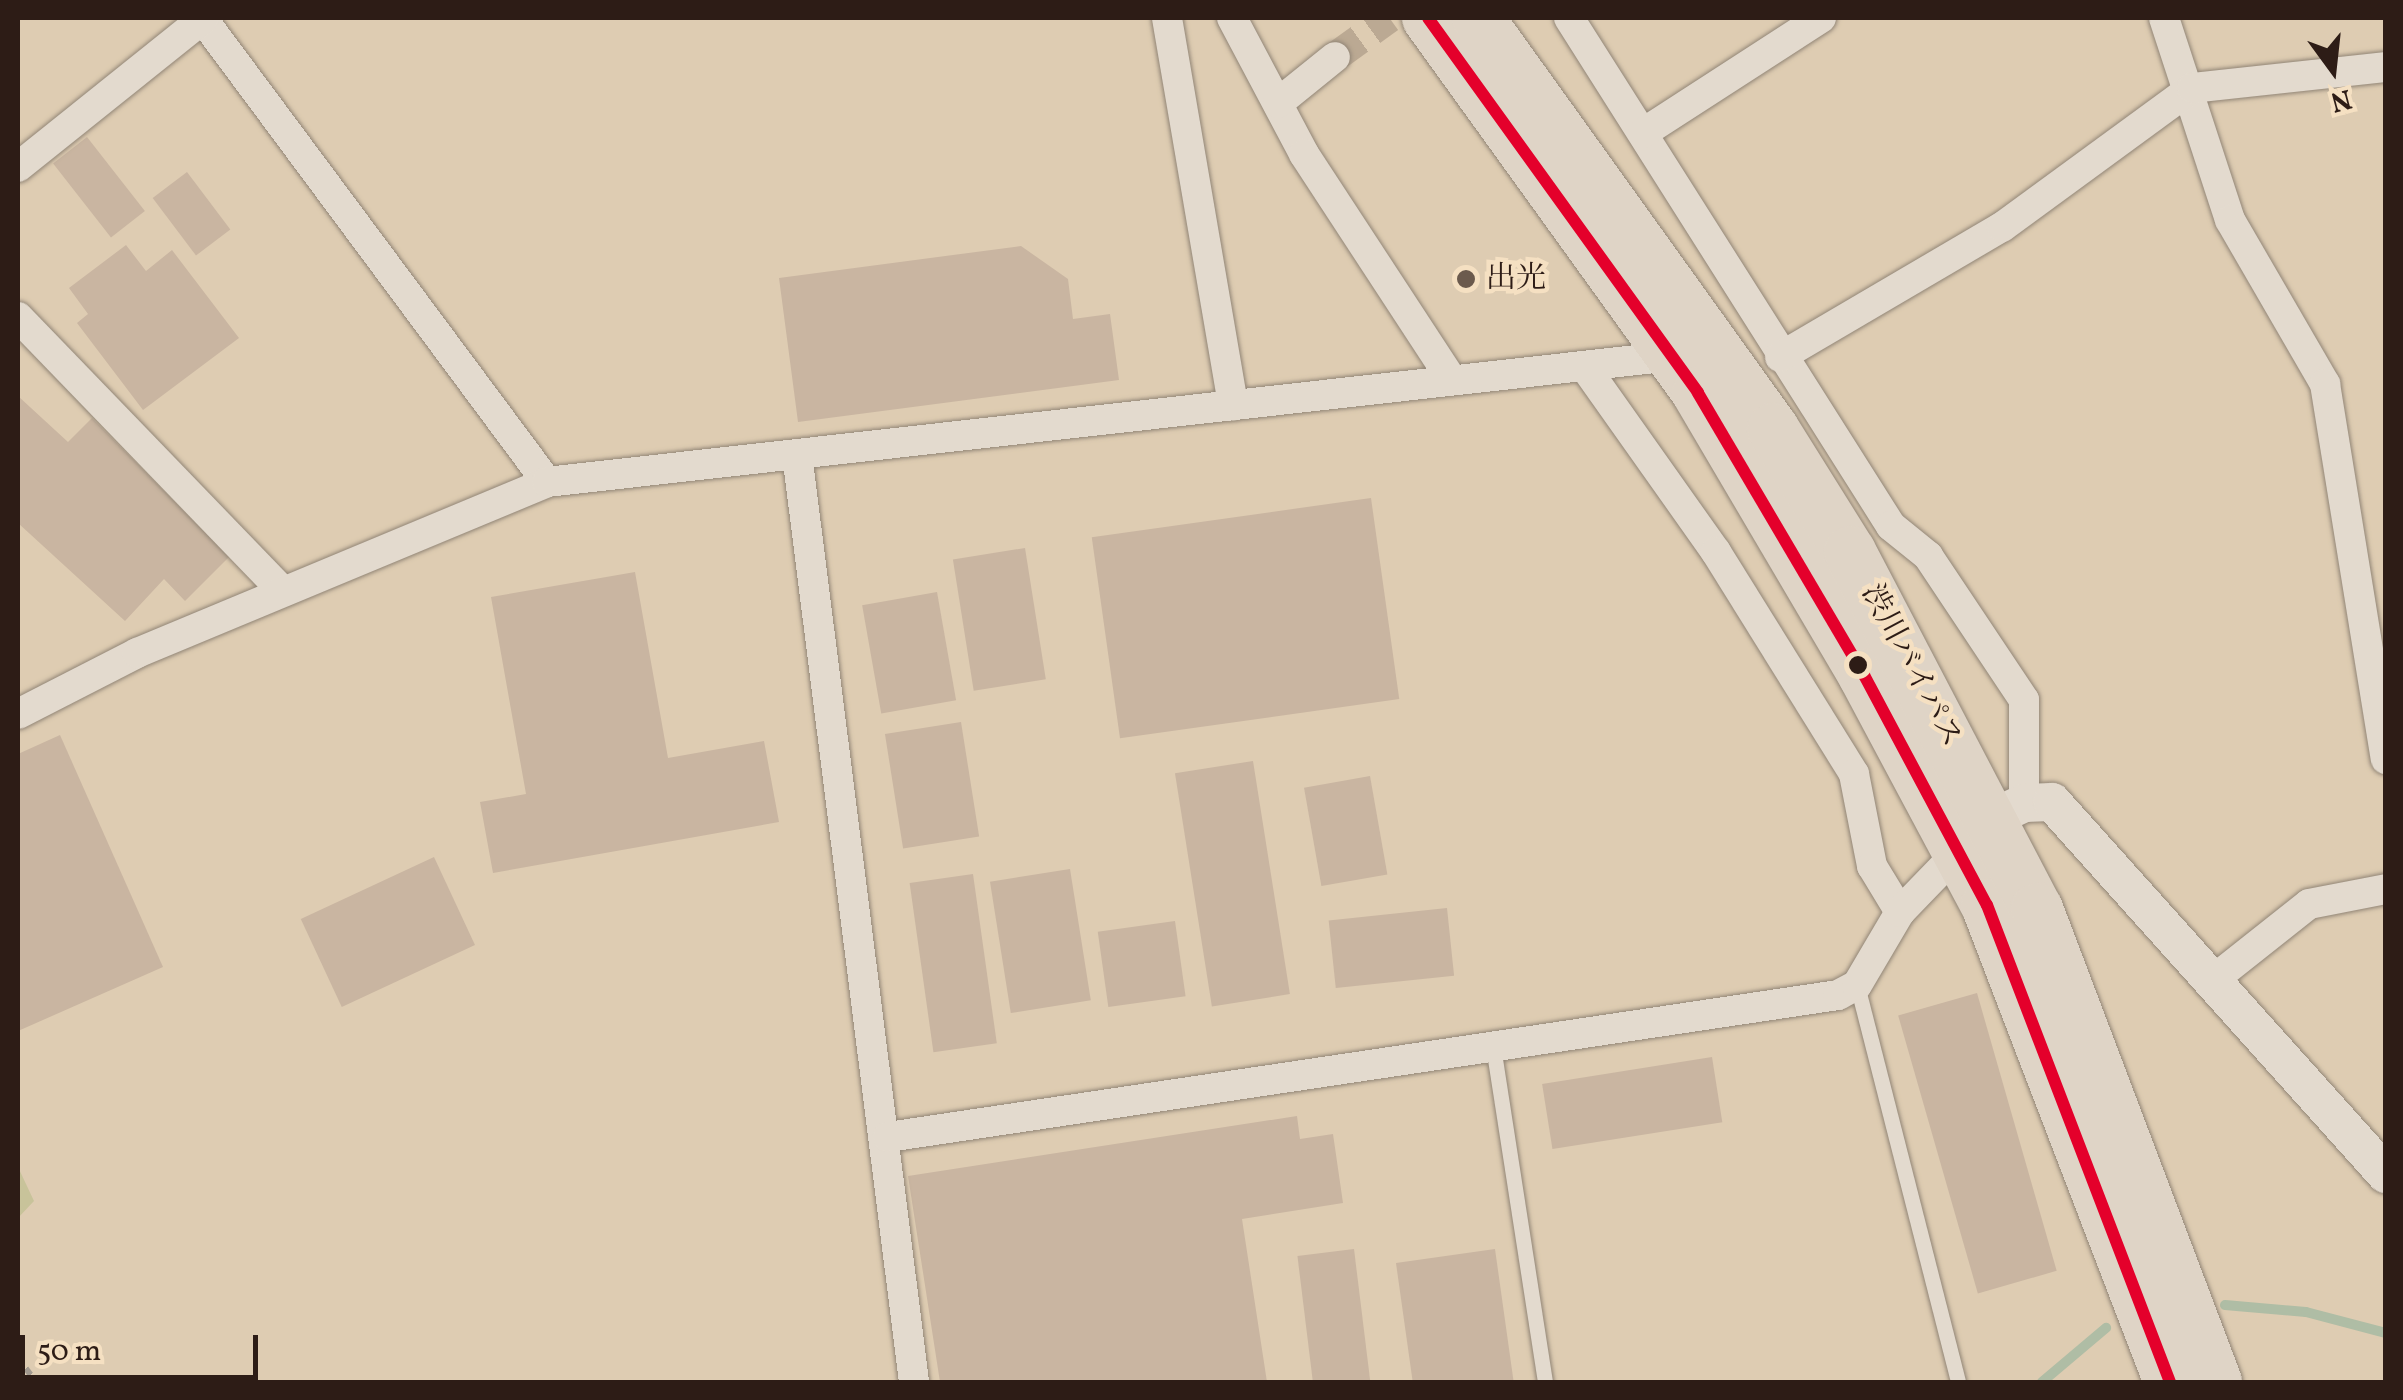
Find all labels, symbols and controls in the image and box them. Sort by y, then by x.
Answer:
north arrow [2283,20,2383,120]
text: N [2326,78,2356,121]
place label: 出光 [1486,261,1546,297]
marker: 出光 [1455,268,1477,290]
street label: 渋川バイパス [1853,578,1969,754]
unlabelled marker [1848,655,1868,675]
scale bar [25,1315,262,1377]
text: 50 m [37,1331,101,1373]

